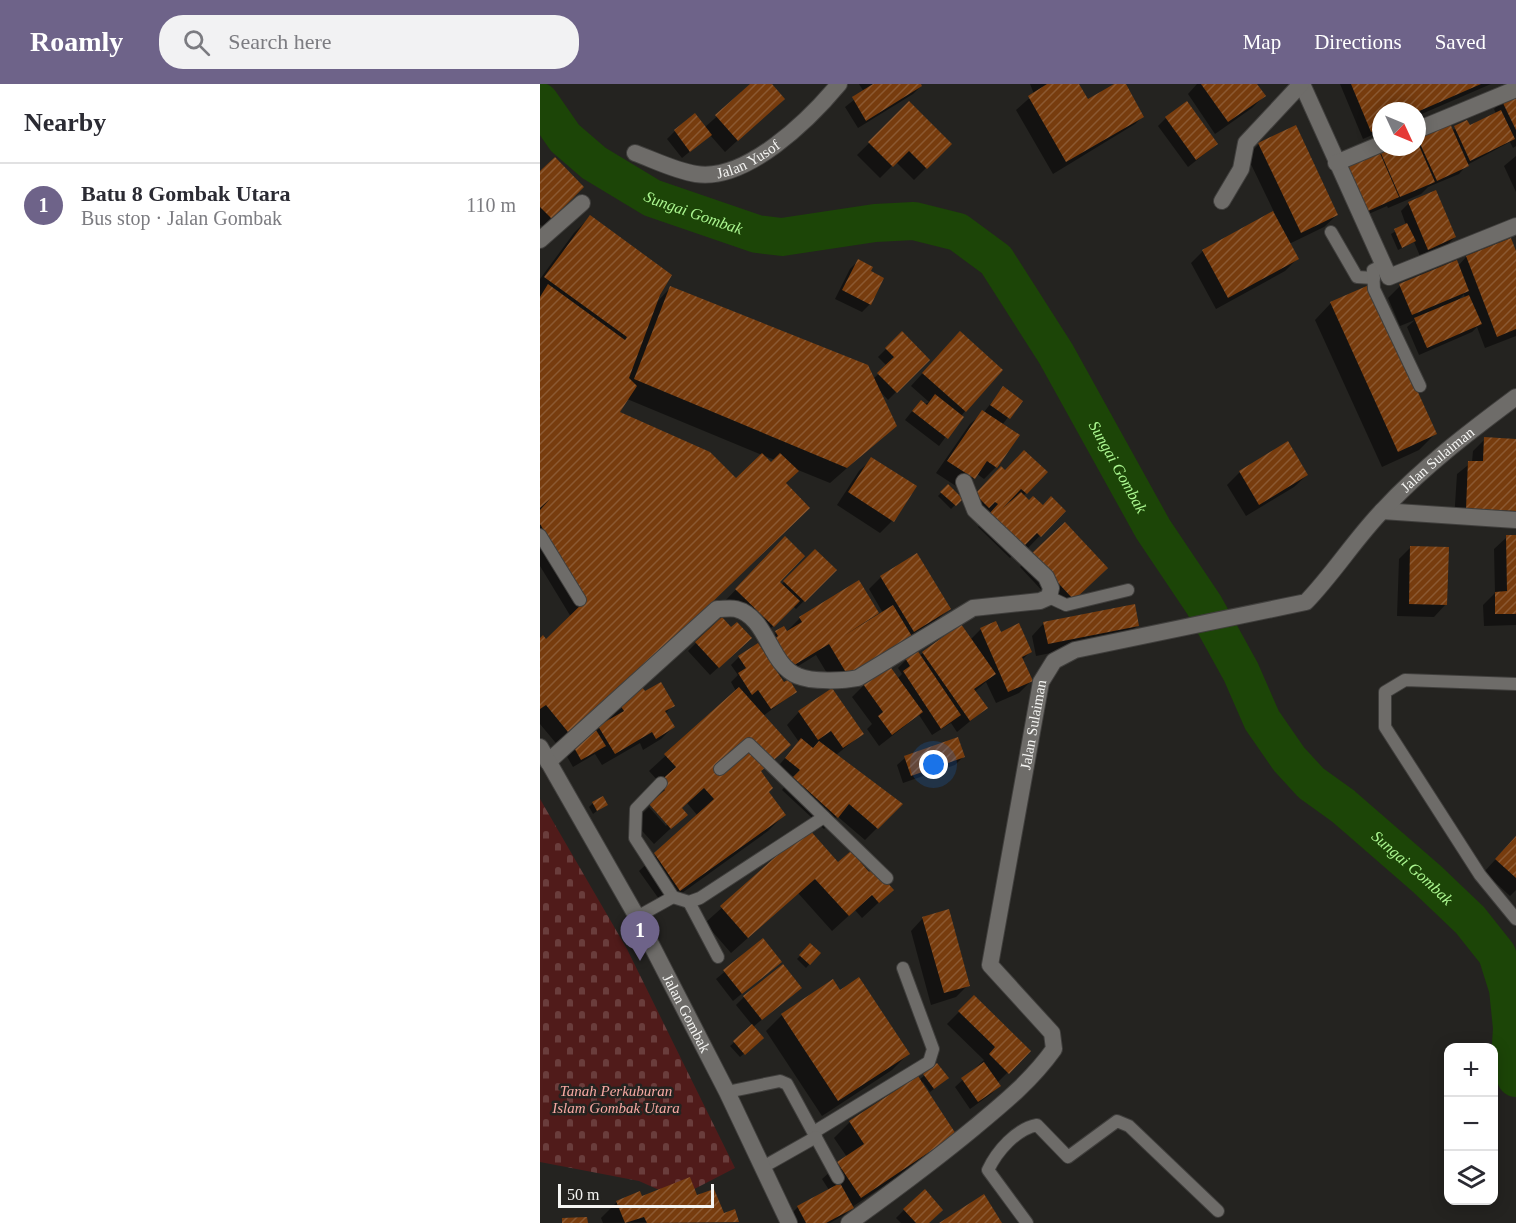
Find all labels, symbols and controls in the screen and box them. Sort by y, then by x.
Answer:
search box [159,15,579,69]
text: Roamly [30,26,123,57]
icon: search [180,26,213,59]
text: Search here [228,29,332,54]
text: Map [1243,30,1281,54]
text: Directions [1314,30,1402,54]
text: Saved [1435,30,1486,54]
north arrow [1372,102,1426,156]
text: Nearby [24,108,106,137]
street label: Jalan Yusof [715,137,783,182]
text: Batu 8 Gombak Utara [81,181,291,206]
water label: Sungai Gombak [641,187,746,237]
text: 1 [39,194,49,216]
text: 110 m [466,194,516,216]
text: Bus stop · Jalan Gombak [81,207,282,229]
water label: Sungai Gombak [1086,418,1151,516]
street label: Jalan Sulaiman [1397,424,1478,495]
street label: Jalan Sulaiman [1017,678,1049,771]
your location [919,750,948,779]
water label: Sungai Gombak [1369,827,1457,908]
pin: 1 [620,912,660,961]
street label: Jalan Gombak [660,971,714,1056]
map controls [1444,1043,1498,1205]
button: + [1444,1043,1498,1097]
park label: Tanah Perkuburan Islam Gombak Utara [551,1083,680,1116]
button: − [1444,1097,1498,1151]
button: layers [1444,1151,1498,1205]
scale bar [558,1181,714,1208]
text: 50 m [567,1186,599,1203]

